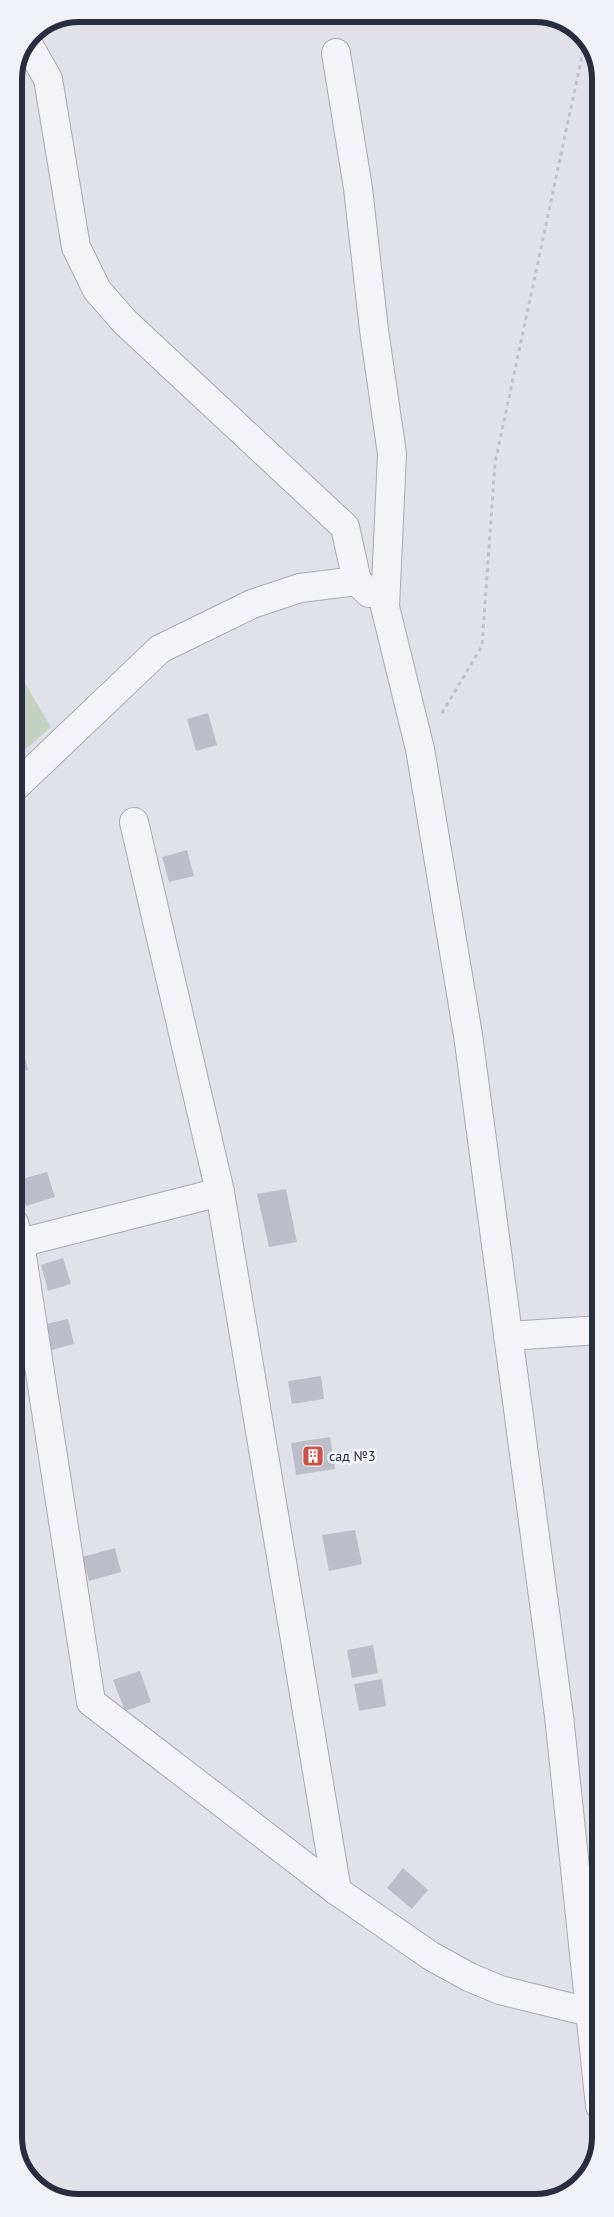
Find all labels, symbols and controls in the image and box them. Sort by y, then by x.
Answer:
building icon: сад №3 [301,1444,325,1468]
place label: сад №3 [329,1447,376,1465]

